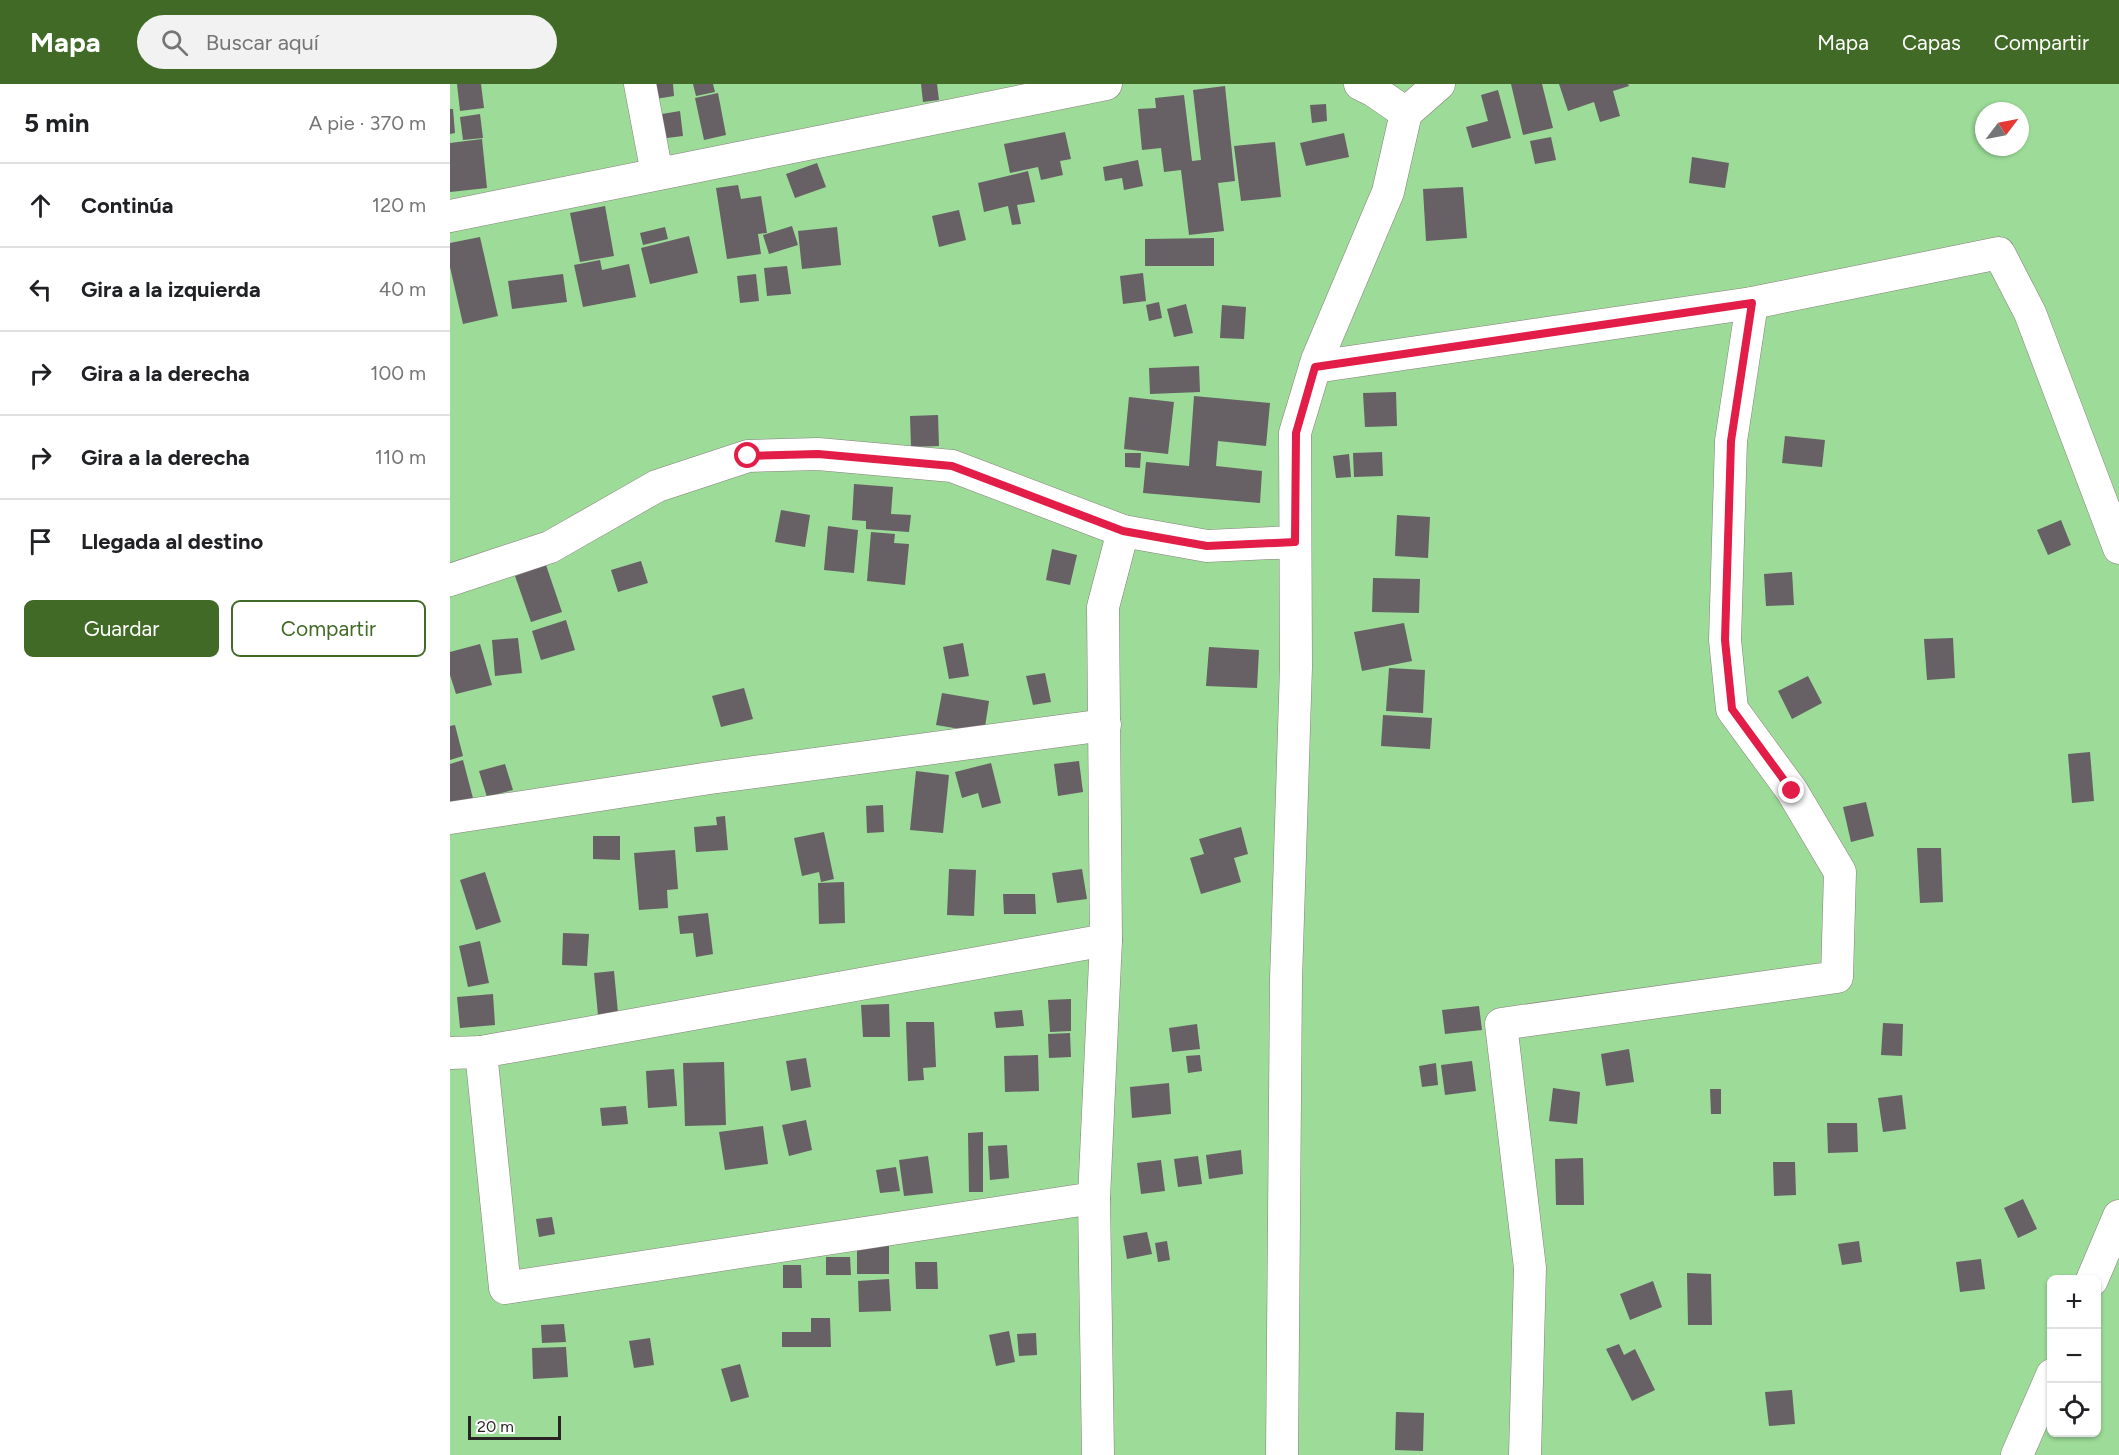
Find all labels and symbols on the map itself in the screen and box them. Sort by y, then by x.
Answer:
north arrow [1975,102,2029,156]
route start [734,442,760,468]
route end [1778,777,1804,803]
scale bar [468,1413,561,1440]

